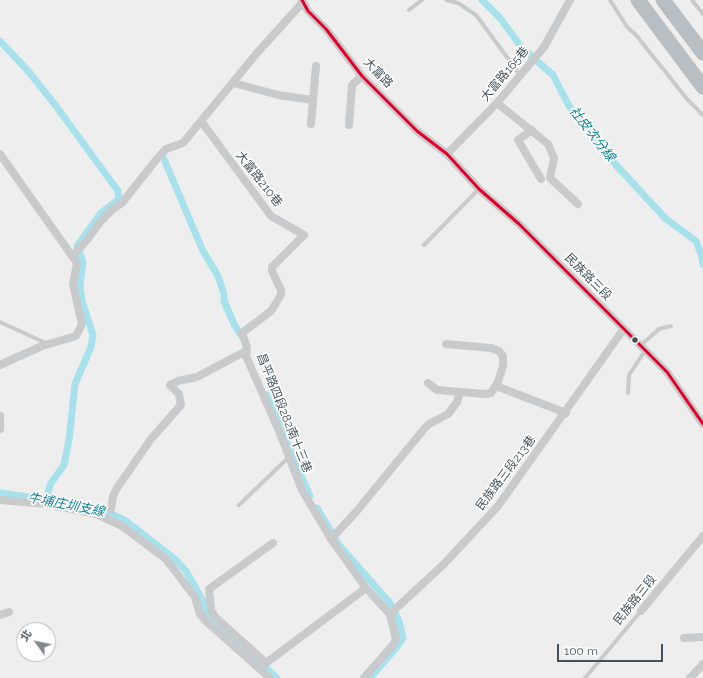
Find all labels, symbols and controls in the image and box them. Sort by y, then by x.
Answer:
street label: 大富路165巷 [478,44,532,104]
street label: 大富路 [360,55,396,91]
water label: 社皮次分線 [566,104,618,164]
street label: 大富路210巷 [233,148,285,210]
street label: 民族路三段 [562,251,614,303]
unlabelled marker [630,335,640,345]
street label: 昌平路四段282南十三巷 [253,351,315,475]
street label: 民族路三段213巷 [473,433,539,513]
water label: 牛埔庄圳支線 [26,490,106,520]
street label: 民族路三段 [611,572,659,628]
north arrow [16,622,56,662]
text: 北 [18,628,35,644]
scale bar [559,636,665,662]
text: 100 m [564,644,598,658]

